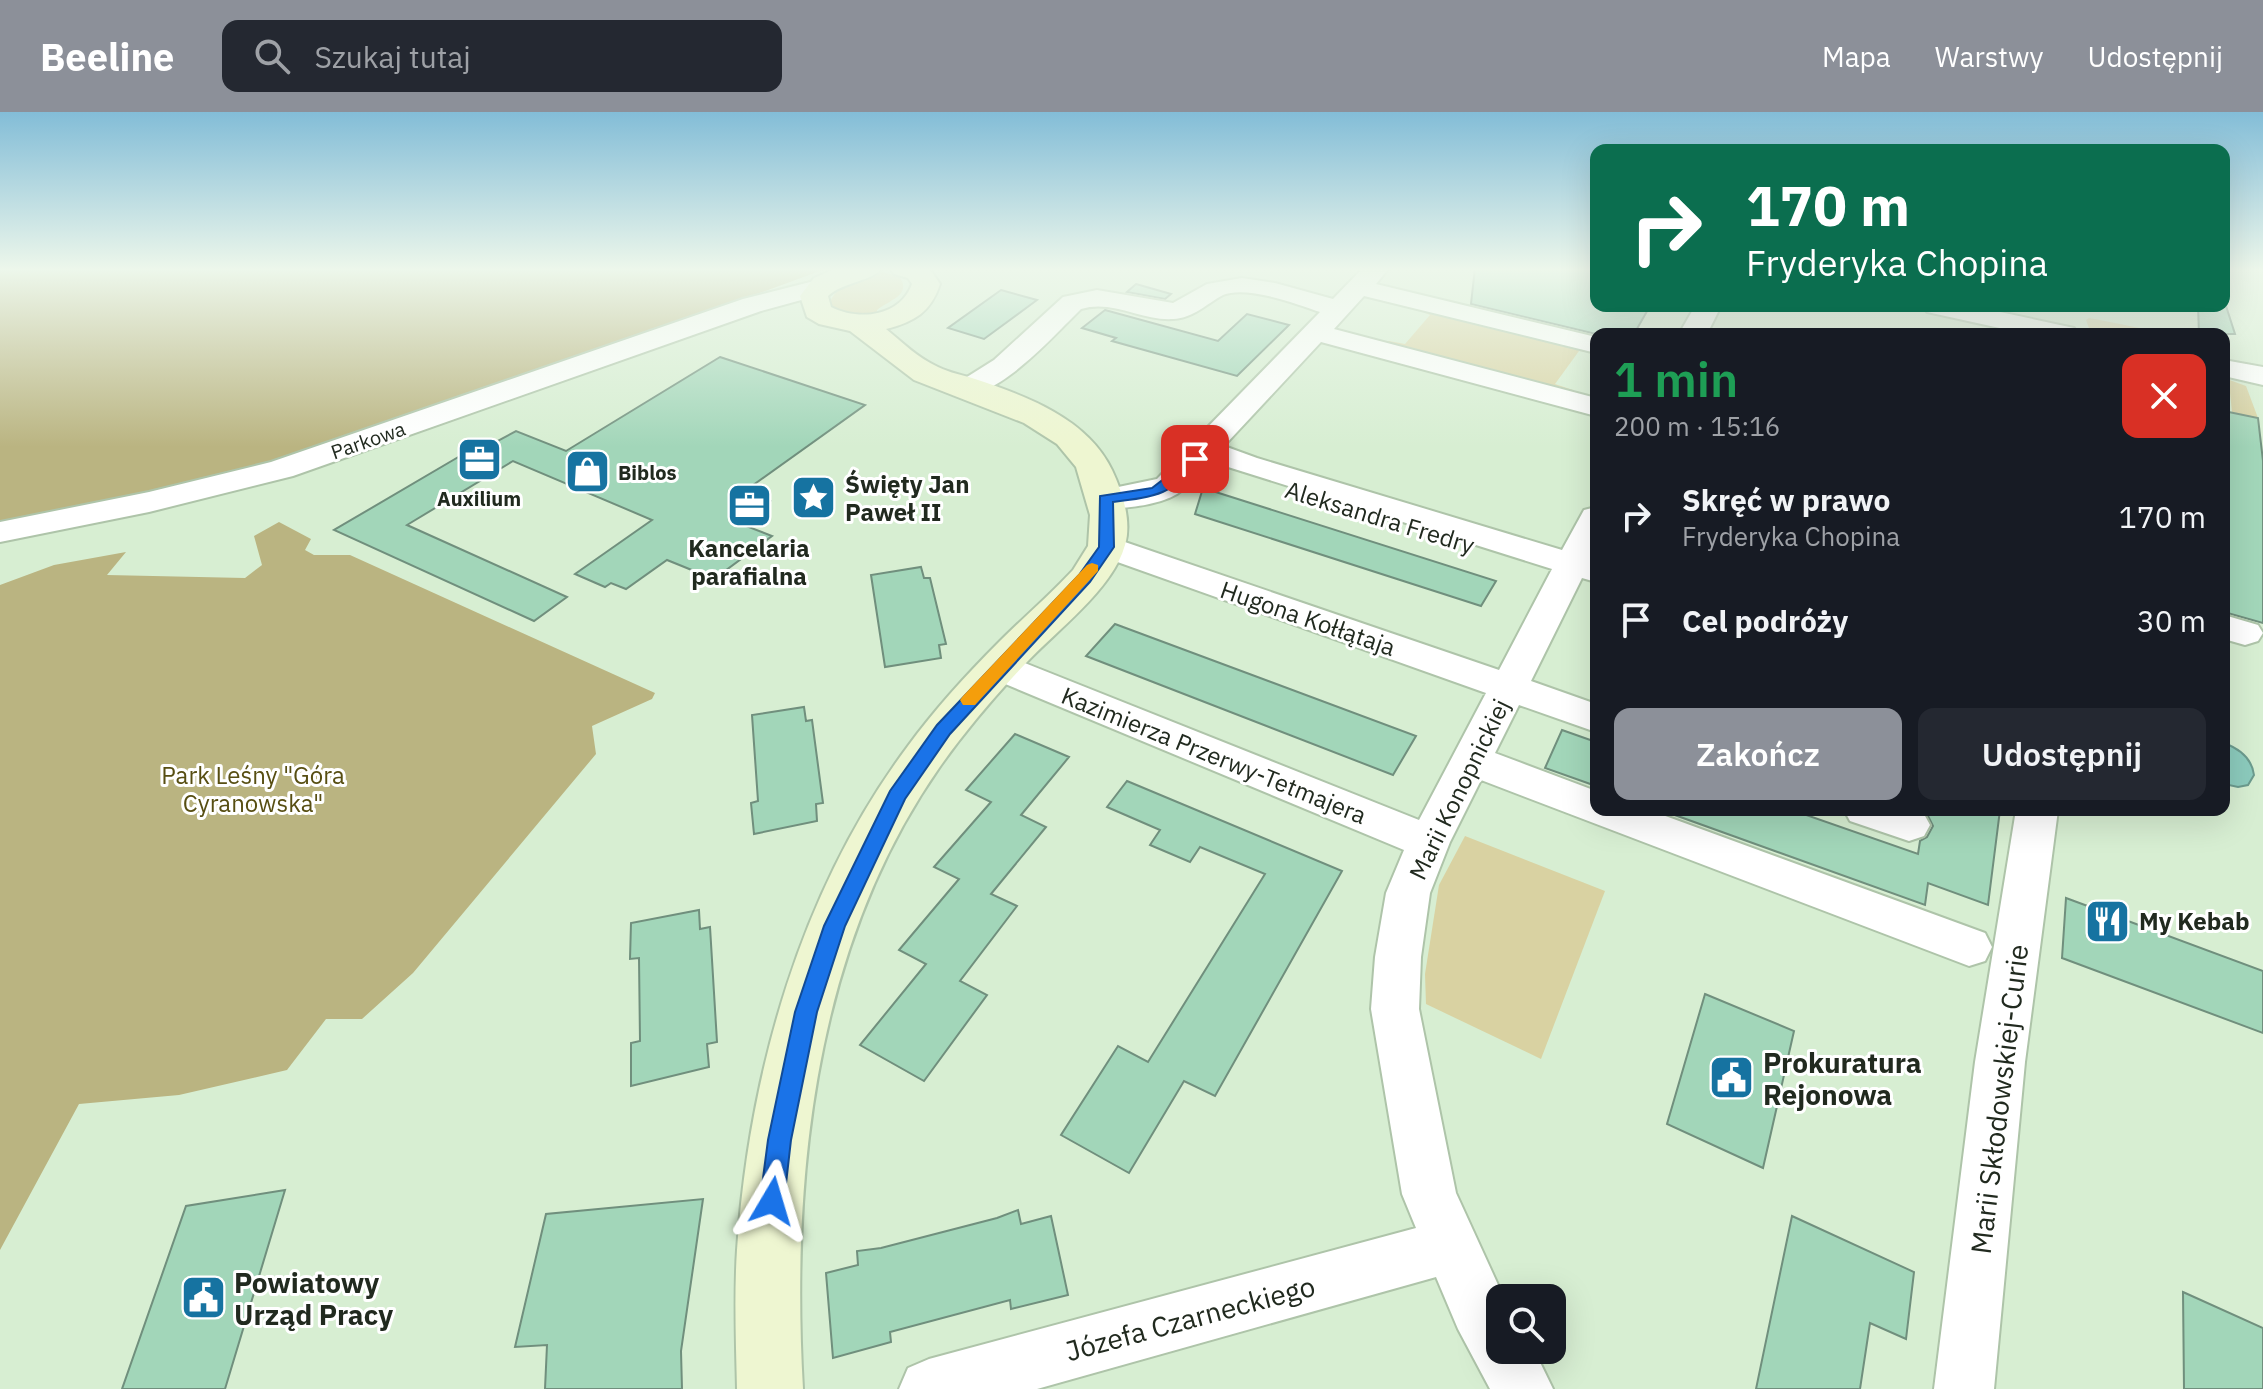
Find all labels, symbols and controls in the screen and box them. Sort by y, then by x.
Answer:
search box [222,20,782,92]
text: Beeline [40,32,174,81]
icon: search [250,34,294,78]
text: Szukaj tutaj [314,37,471,76]
text: Mapa [1822,38,1891,75]
text: Warstwy [1935,38,2043,75]
text: Udostępnij [2087,38,2223,75]
text: 170 m [1746,169,1910,241]
icon: right [1614,176,1718,280]
text: Fryderyka Chopina [1746,239,2048,286]
text: 1 min [1614,348,1738,410]
button: close [2122,354,2206,438]
text: 200 m · 15:16 [1614,409,1780,443]
street label: Parkowa [327,415,409,465]
pin [1161,425,1229,493]
office icon: Auxilium [455,435,503,483]
icon: arrive [1173,437,1217,481]
shop icon: Biblos [563,448,611,496]
place label: Biblos [618,459,677,486]
place label: Święty Jan Paweł II [845,468,970,528]
street label: Aleksandra Fredry [1281,473,1479,561]
place icon: Święty Jan Paweł II [790,474,838,522]
text: Skręć w prawo [1682,480,1890,519]
office icon: Kancelaria parafialna [725,482,773,530]
place label: Auxilium [437,485,521,512]
icon: right [1614,494,1658,538]
text: 170 m [2119,497,2206,536]
text: Fryderyka Chopina [1682,519,1900,553]
place label: Kancelaria parafialna [688,532,810,592]
street label: Hugona Kołłątaja [1216,573,1400,663]
icon: arrive [1614,598,1658,642]
text: Cel podróży [1682,601,1848,640]
text: 30 m [2137,601,2206,640]
street label: Kazimierza Przerwy-Tetmajera [1057,679,1371,831]
street label: Marii Konopnickiej [1401,693,1517,885]
button: Zakończ [1614,708,1902,800]
button: Udostępnij [1918,708,2206,800]
park label: Park Leśny "Góra Cyranowska" [161,759,345,819]
restaurant icon: My Kebab [2084,897,2132,945]
place label: My Kebab [2139,905,2250,937]
street label: Marii Skłodowskiej-Curie [1962,942,2036,1256]
place label: Prokuratura Rejonowa [1763,1044,1922,1113]
public building icon: Prokuratura Rejonowa [1708,1054,1756,1102]
position arrow [730,1159,814,1243]
place label: Powiatowy Urząd Pracy [234,1264,393,1333]
street label: Józefa Czarneckiego [1061,1267,1319,1369]
public building icon: Powiatowy Urząd Pracy [179,1274,227,1322]
map controls [1486,1284,1566,1364]
button: search [1486,1284,1566,1364]

